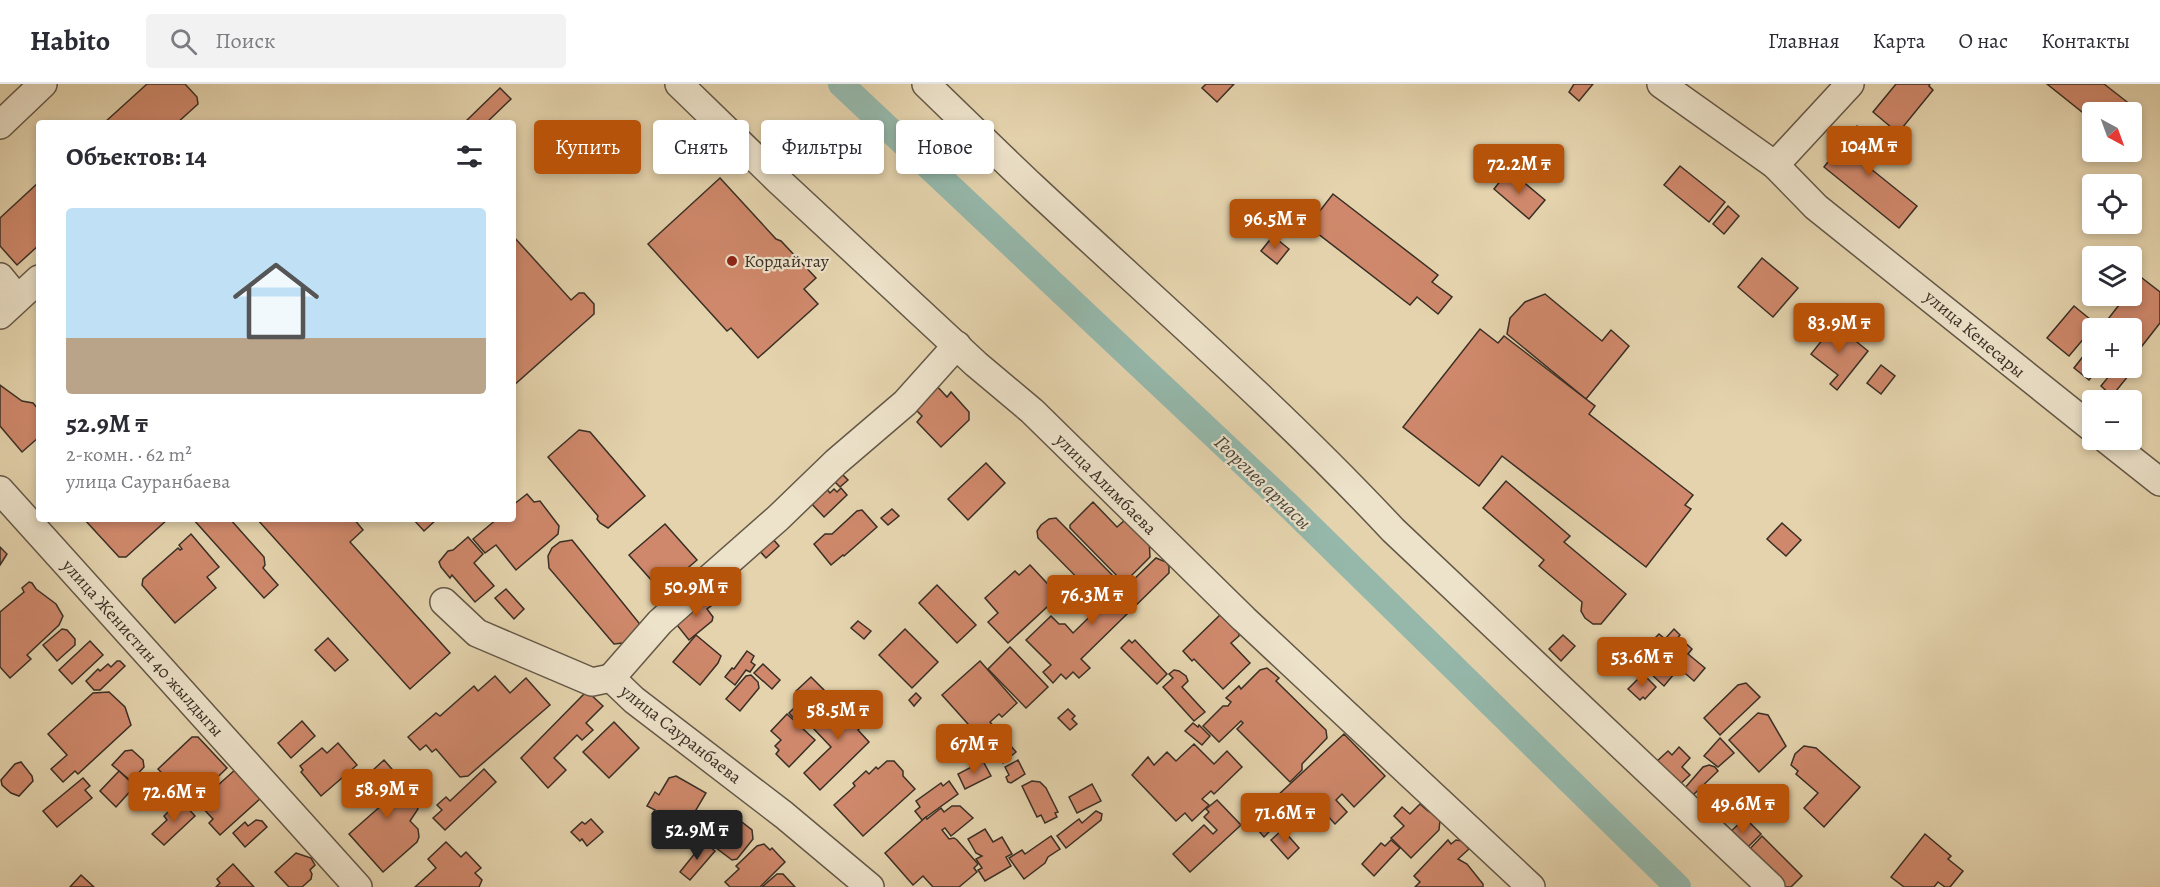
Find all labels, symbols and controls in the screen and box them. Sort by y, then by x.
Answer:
search box [146,14,566,68]
text: Habito [30,22,110,60]
icon: search [167,25,200,58]
text: Поиск [215,26,275,56]
text: Главная [1768,27,1840,55]
text: Карта [1873,27,1925,55]
text: О нас [1958,27,2008,55]
text: Контакты [2041,27,2130,55]
north arrow [2082,102,2142,162]
map controls [2082,102,2142,450]
chip: Купить [534,120,641,174]
chip: Снять [653,120,749,174]
chip: Фильтры [761,120,884,174]
chip: Новое [896,120,994,174]
pin: 104M ₸ [1820,126,1918,177]
text: 104M ₸ [1841,132,1897,159]
text: Объектов: 14 [66,139,207,174]
icon: filters [453,140,486,173]
pin: 72.2M ₸ [1464,144,1574,195]
text: 72.2M ₸ [1487,150,1551,177]
button: locate [2082,174,2142,234]
pin: 96.5M ₸ [1220,199,1330,250]
text: 96.5M ₸ [1244,205,1306,232]
button: layers [2082,246,2142,306]
icon: home [222,247,330,355]
place label: Кордай тау [744,249,830,273]
marker: Кордай тау [725,254,739,268]
street label: улица Кенесары [1919,284,2030,383]
pin: 83.9M ₸ [1784,303,1894,354]
text: 83.9M ₸ [1807,309,1871,336]
button: + [2082,318,2142,378]
button: − [2082,390,2142,450]
text: 52.9M ₸ [66,406,148,441]
street label: улица Алимбаева [1049,427,1162,540]
water label: Георгиев арнасы [1208,429,1317,536]
text: 2-комн. · 62 m² [66,441,192,468]
text: улица Сауранбаева [66,468,230,495]
street label: улица Женистин 40 жылдыгы [56,553,229,742]
pin: 50.9M ₸ [641,567,751,618]
text: 50.9M ₸ [664,573,728,600]
pin: 76.3M ₸ [1037,575,1147,626]
text: 76.3M ₸ [1061,581,1123,608]
pin: 53.6M ₸ [1587,637,1697,688]
text: 53.6M ₸ [1611,643,1673,670]
street label: улица Сауранбаева [615,678,747,789]
pin: 58.5M ₸ [783,690,893,741]
text: 58.5M ₸ [807,696,869,723]
pin: 67M ₸ [932,724,1016,775]
text: 67M ₸ [950,730,998,757]
pin: 58.9M ₸ [332,769,442,820]
pin: 72.6M ₸ [119,772,229,823]
text: 58.9M ₸ [356,775,418,802]
text: 72.6M ₸ [142,778,206,805]
pin: 49.6M ₸ [1688,784,1798,835]
text: 49.6M ₸ [1711,790,1775,817]
pin: 71.6M ₸ [1230,793,1340,844]
text: 71.6M ₸ [1255,799,1315,826]
pin: 52.9M ₸ [642,810,752,861]
text: 52.9M ₸ [665,816,729,843]

